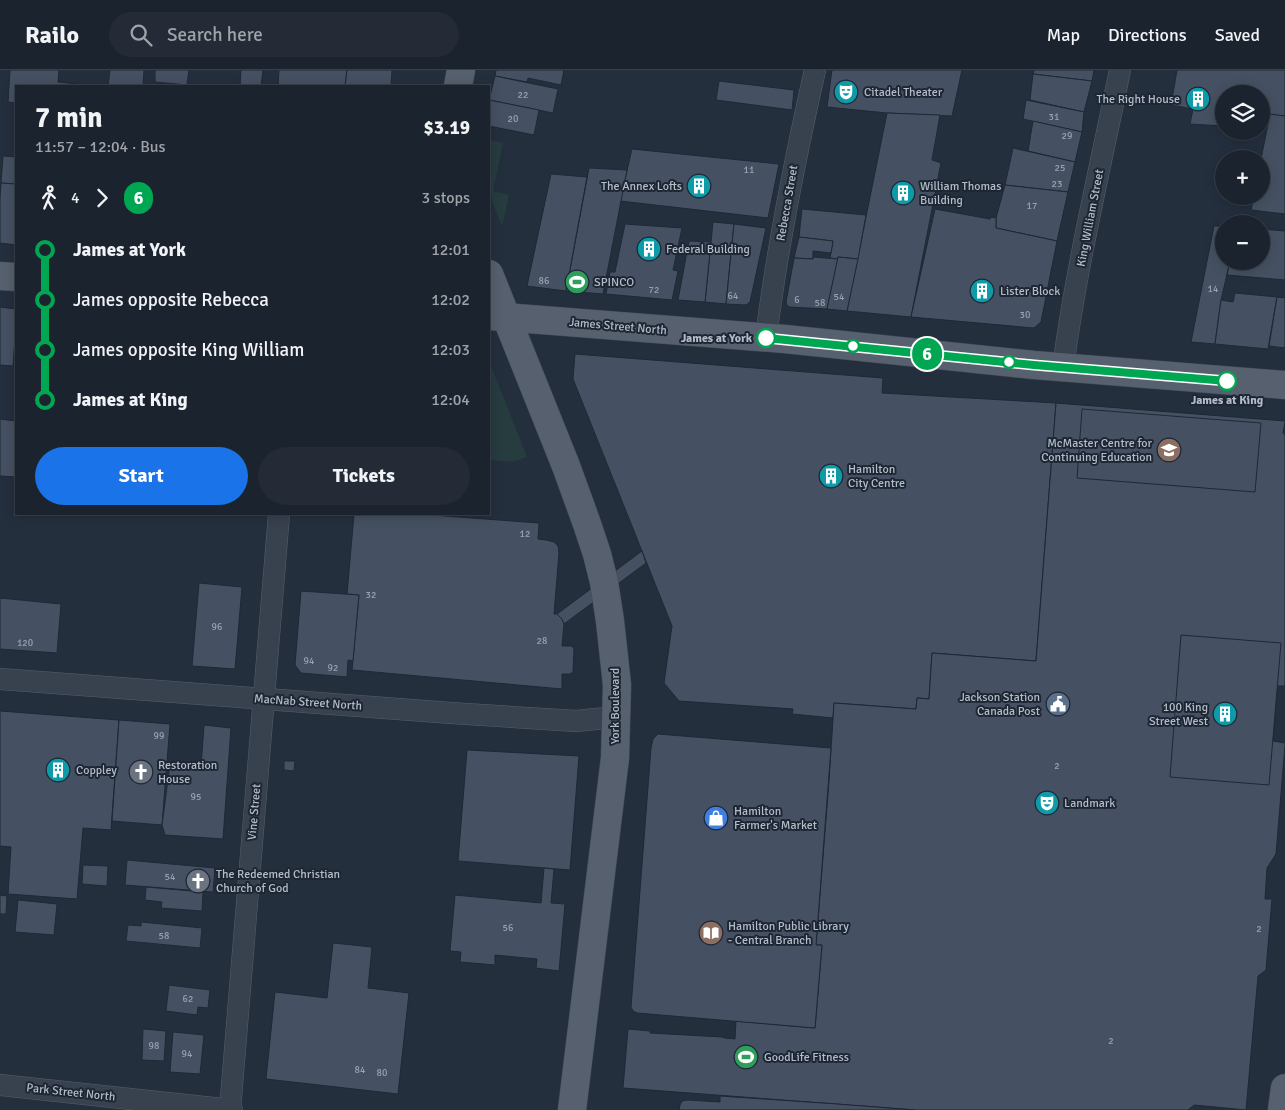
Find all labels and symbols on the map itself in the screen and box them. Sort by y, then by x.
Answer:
theatre icon: Citadel Theater [833,79,859,105]
place label: Citadel Theater [864,85,943,100]
building icon: The Right House [1185,86,1211,112]
house number: 22 [518,89,528,101]
place label: The Right House [1097,92,1180,107]
house number: 31 [1049,111,1059,123]
house number: 20 [508,113,518,125]
house number: 29 [1062,130,1072,142]
house number: 25 [1055,162,1065,174]
house number: 11 [744,164,754,176]
street label: Rebecca Street [773,164,802,242]
street label: King William Street [1074,168,1107,268]
building icon: The Annex Lofts [686,173,712,199]
house number: 23 [1052,178,1062,190]
place label: The Annex Lofts [601,179,682,194]
place label: William Thomas Building [920,179,1001,208]
building icon: William Thomas Building [890,180,916,206]
house number: 17 [1027,200,1037,212]
building icon: Federal Building [636,236,662,262]
place label: Federal Building [666,242,750,257]
sports icon: SPINCO [564,269,590,295]
house number: 86 [539,275,549,287]
place label: SPINCO [594,275,634,290]
building icon: Lister Block [969,278,995,304]
house number: 14 [1208,283,1219,295]
house number: 72 [649,284,659,296]
place label: Lister Block [1000,284,1060,299]
house number: 64 [728,290,739,302]
house number: 54 [834,291,845,303]
house number: 6 [794,294,800,306]
house number: 58 [815,297,825,309]
house number: 30 [1020,309,1030,321]
street label: James Street North [568,315,668,338]
marker: James at York [756,328,776,348]
place label: James at York [681,331,753,346]
line badge: 6 [911,338,943,370]
unlabelled marker [846,339,860,353]
unlabelled marker [1002,355,1016,369]
marker: James at King [1217,371,1237,391]
place label: James at King [1191,393,1264,408]
place label: McMaster Centre for Continuing Education [1041,436,1153,465]
school or university icon: McMaster Centre for Continuing Education [1156,437,1182,463]
place label: Hamilton City Centre [848,462,905,491]
building icon: Hamilton City Centre [818,463,844,489]
house number: 12 [520,528,530,540]
house number: 32 [366,589,376,601]
house number: 96 [212,621,222,633]
house number: 28 [537,635,547,647]
house number: 120 [17,637,33,649]
house number: 94 [304,655,315,667]
house number: 92 [328,662,338,674]
street label: York Boulevard [608,668,623,744]
place label: Jackson Station Canada Post [959,690,1040,719]
street label: MacNab Street North [253,691,363,714]
public building icon: Jackson Station Canada Post [1045,691,1071,717]
place label: 100 King Street West [1149,700,1208,729]
building icon: 100 King Street West [1212,701,1238,727]
house number: 99 [154,730,164,742]
building icon: Coppley [45,757,71,783]
place label: Restoration House [158,758,217,787]
church icon: Restoration House [128,759,154,785]
house number: 2 [1054,760,1060,772]
place label: Coppley [76,763,117,778]
street label: Vine Street [245,783,264,841]
theatre icon: Landmark [1034,790,1060,816]
house number: 95 [191,791,201,803]
place label: Landmark [1064,796,1115,811]
place label: Hamilton Farmer's Market [734,804,817,833]
shop icon: Hamilton Farmer's Market [703,805,729,831]
place label: The Redeemed Christian Church of God [216,867,340,896]
church icon: The Redeemed Christian Church of God [185,868,211,894]
house number: 54 [165,871,176,883]
place label: Hamilton Public Library - Central Branch [728,919,849,948]
library icon: Hamilton Public Library - Central Branch [698,920,724,946]
house number: 56 [503,922,513,934]
house number: 2 [1256,923,1262,935]
house number: 58 [159,930,169,942]
house number: 62 [183,993,193,1005]
house number: 2 [1108,1035,1114,1047]
house number: 98 [149,1040,159,1052]
sports icon: GoodLife Fitness [733,1044,759,1070]
house number: 94 [182,1048,193,1060]
place label: GoodLife Fitness [764,1050,849,1065]
house number: 84 [355,1064,366,1076]
house number: 80 [377,1067,387,1079]
street label: Park Street North [26,1080,116,1105]

